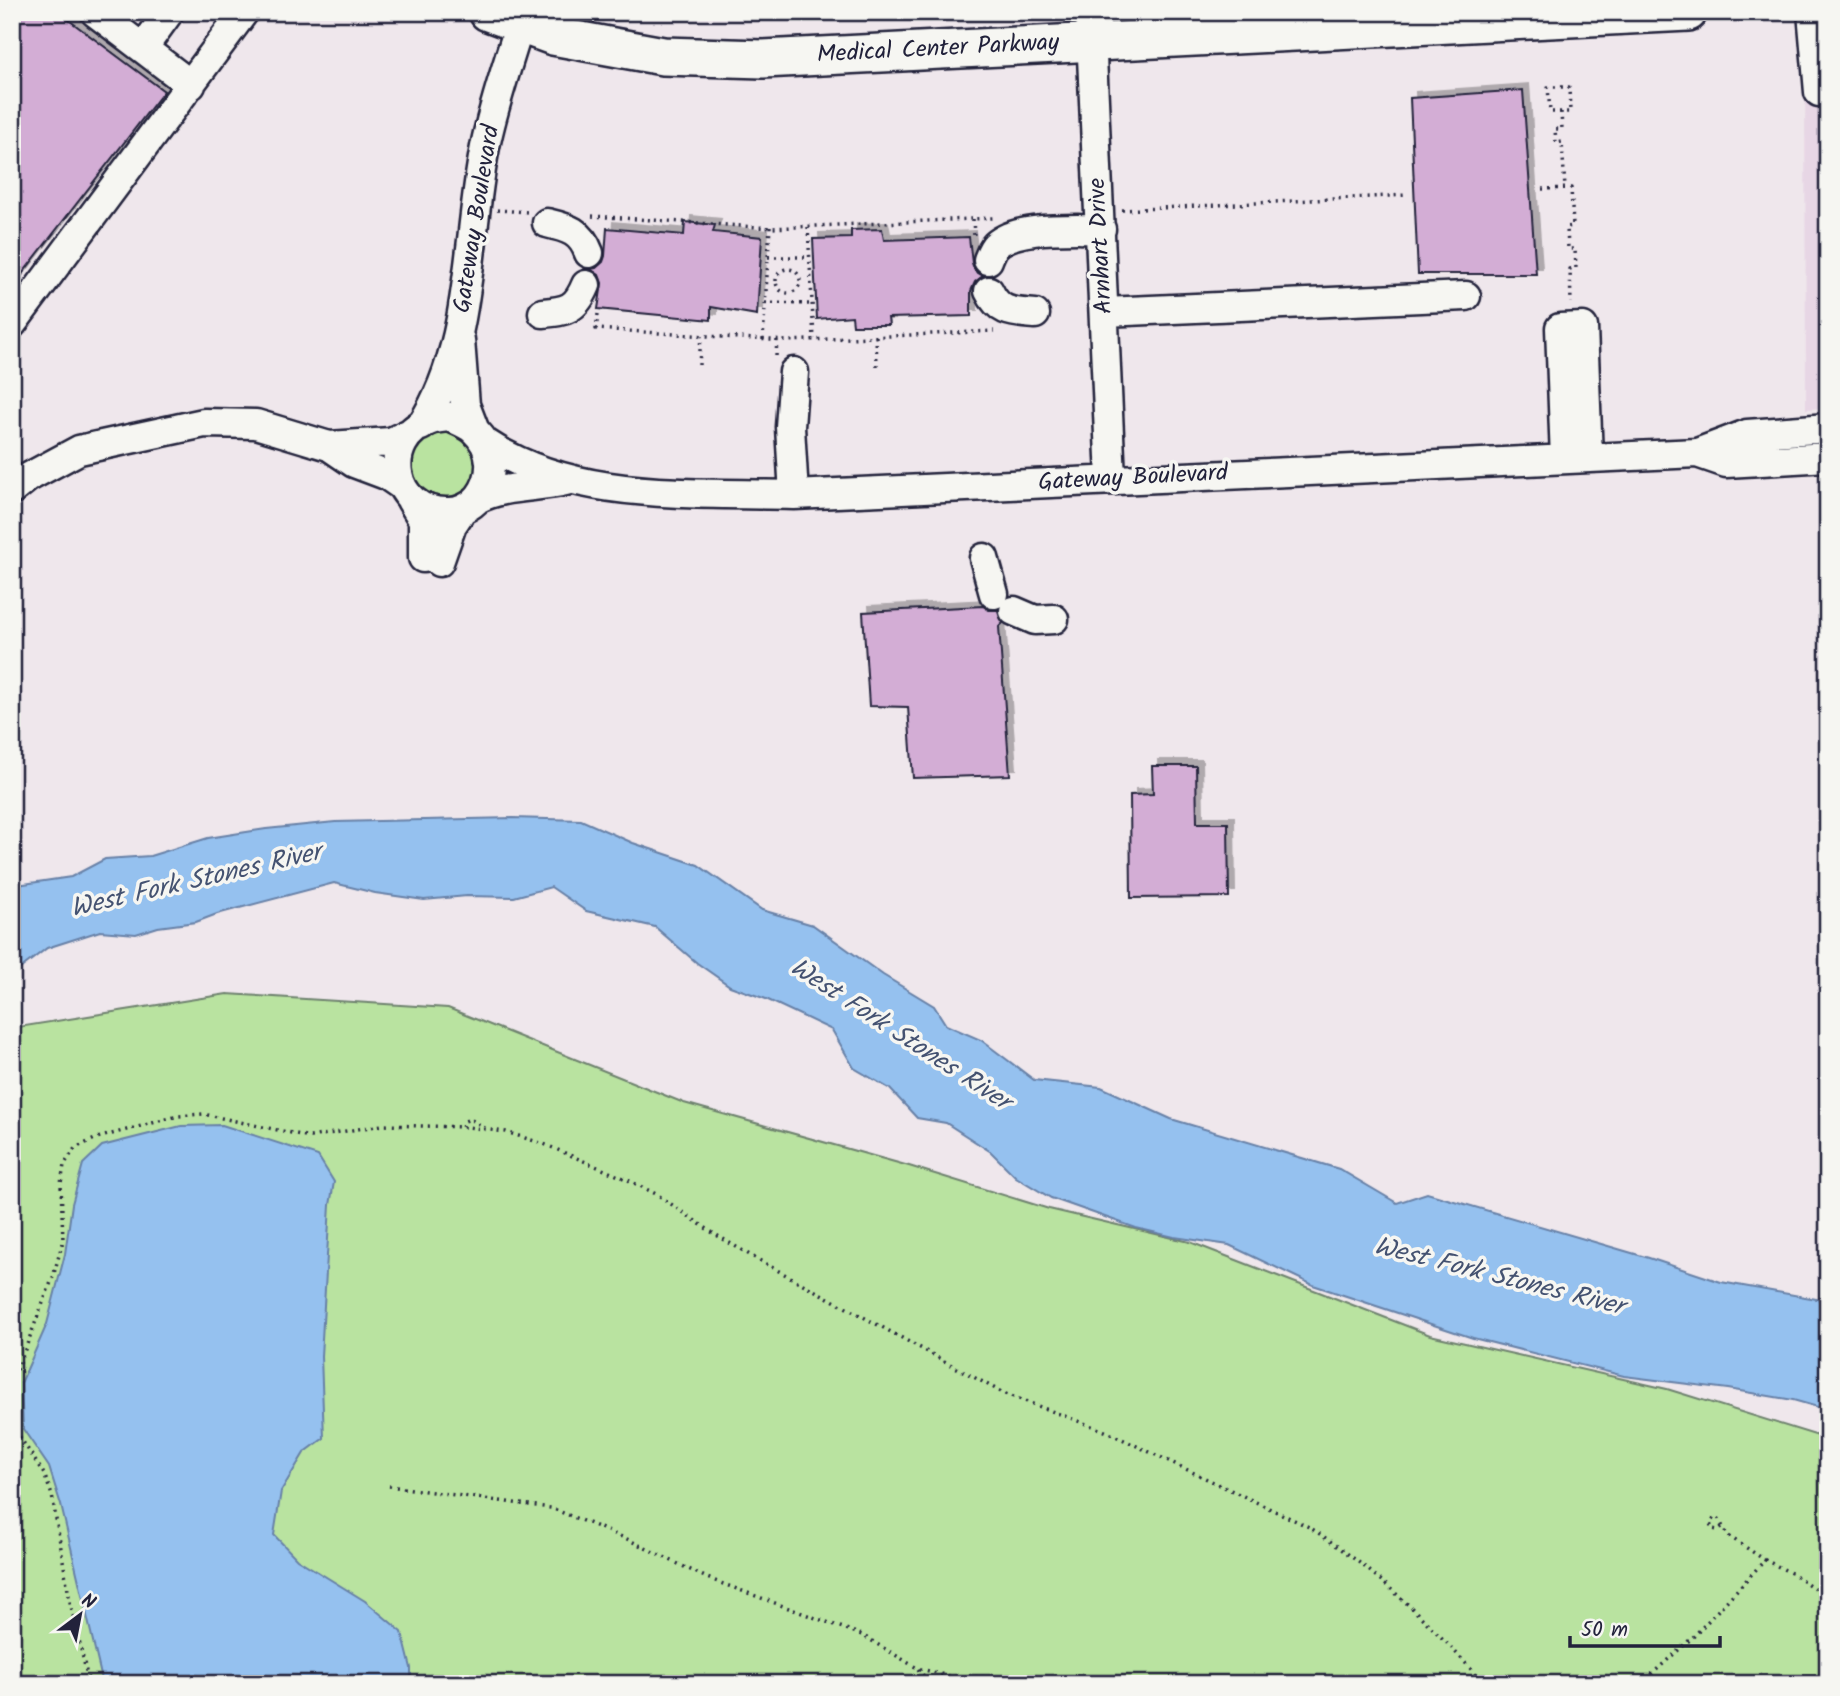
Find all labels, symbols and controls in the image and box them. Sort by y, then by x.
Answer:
street label: Medical Center Parkway [816,23,1061,75]
street label: Gateway Boulevard [443,121,511,316]
street label: Arnhart Drive [1078,177,1124,315]
street label: Gateway Boulevard [1037,454,1230,502]
water label: West Fork Stones River [67,831,330,930]
water label: West Fork Stones River [781,948,1023,1125]
water label: West Fork Stones River [1370,1226,1633,1330]
north arrow [46,1580,116,1650]
text: N [75,1586,101,1618]
scale bar [1570,1605,1721,1649]
text: 50 m [1581,1614,1628,1647]

